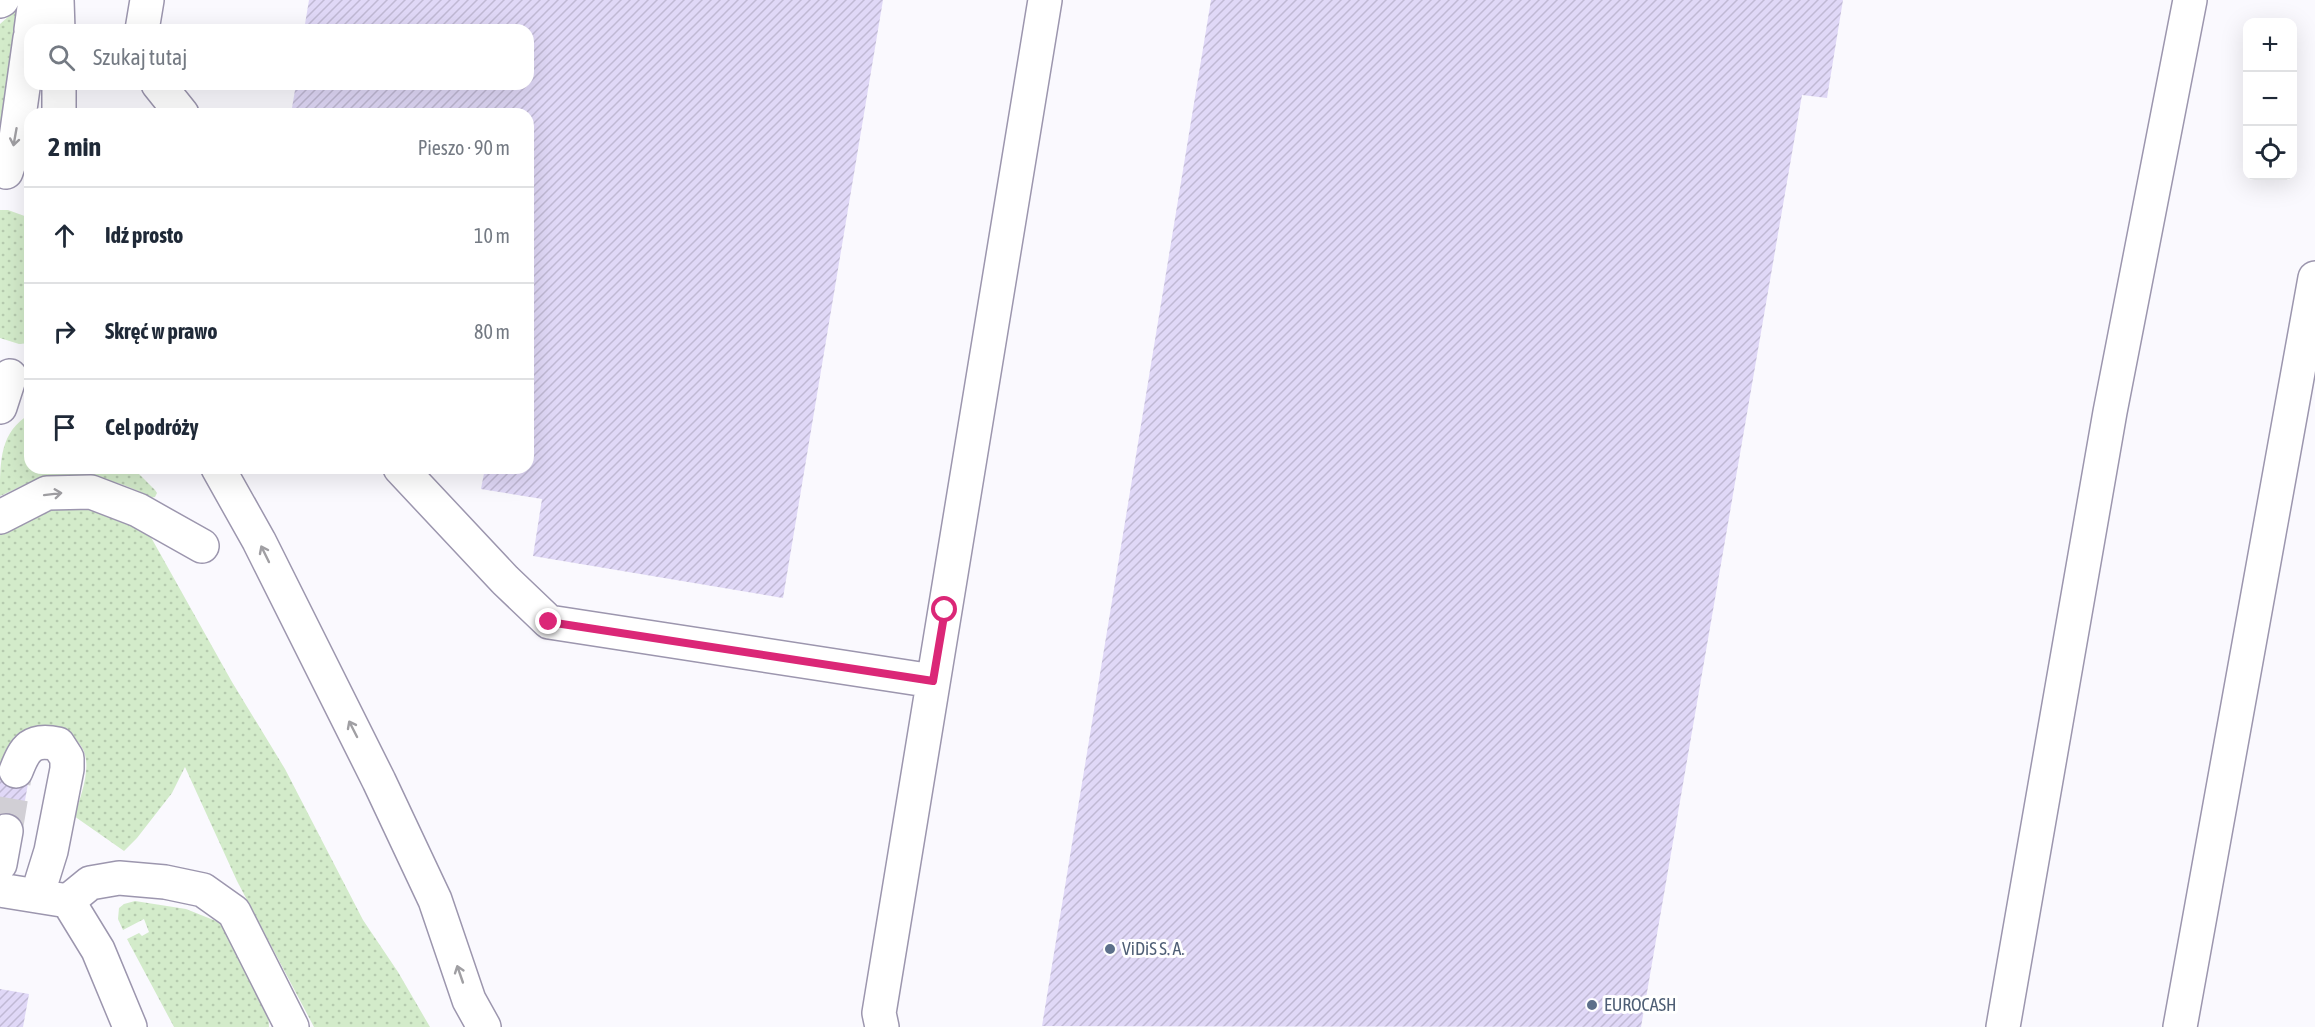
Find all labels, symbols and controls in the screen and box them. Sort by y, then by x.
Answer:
map controls [2243,18,2297,180]
button: + [2243,18,2297,72]
search box [24,24,534,90]
icon: search [45,41,78,74]
text: Szukaj tutaj [93,44,187,70]
button: − [2243,72,2297,126]
button: locate [2243,126,2297,180]
one-way arrow [10,127,21,146]
text: 2 min [48,132,101,162]
text: Pieszo · 90 m [418,136,510,159]
icon: ahead [48,219,81,252]
text: Idź prosto [105,222,183,248]
text: 10 m [474,224,510,247]
icon: right [48,315,81,348]
text: Skręć w prawo [105,318,218,344]
text: 80 m [474,320,510,343]
icon: arrive [48,411,81,444]
text: Cel podróży [105,414,199,440]
one-way arrow [43,488,62,499]
one-way arrow [259,546,271,564]
route start [931,596,957,622]
route end [535,608,561,634]
one-way arrow [347,720,358,738]
place label: ViDiS S. A. [1122,938,1184,959]
marker: ViDiS S. A. [1103,942,1117,956]
one-way arrow [454,965,465,984]
place label: EUROCASH [1604,994,1677,1015]
marker: EUROCASH [1585,998,1599,1012]

